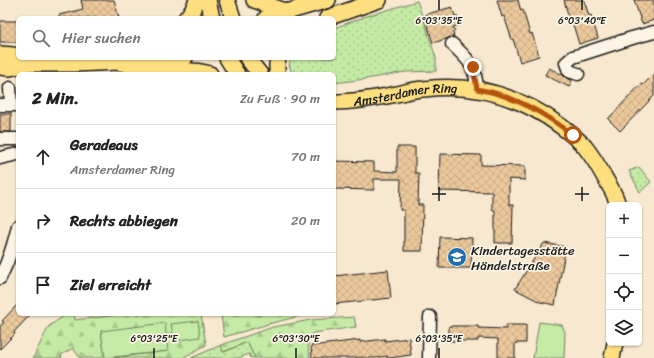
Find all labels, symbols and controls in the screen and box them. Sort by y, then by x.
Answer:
text: 6°03'35"E [416,12,464,30]
text: 6°03'40"E [558,12,607,30]
search box [16,16,336,60]
text: Hier suchen [62,25,141,51]
icon: search [30,27,52,49]
route end [464,58,482,76]
street label: Amsterdamer Ring [351,76,458,113]
text: 2 Min. [32,83,79,113]
text: Zu Fuß · 90 m [240,87,320,110]
route start [564,126,582,144]
text: Geradeaus [70,132,138,158]
text: 70 m [291,145,320,168]
icon: ahead [32,146,54,168]
text: Amsterdamer Ring [70,158,175,181]
map controls [606,202,642,346]
button: + [606,202,642,238]
text: Rechts abbiegen [70,208,178,234]
text: 20 m [291,209,320,232]
icon: right [32,210,54,232]
button: − [606,238,642,274]
place label: Kindertagesstätte Händelstraße [471,239,575,277]
school or university icon: Kindertagesstätte Händelstraße [446,246,468,268]
text: Ziel erreicht [70,272,151,298]
icon: arrive [32,274,54,296]
button: locate [606,274,642,310]
button: layers [606,310,642,346]
text: 6°03'25"E [130,330,179,348]
text: 6°03'30"E [273,330,321,348]
text: 6°03'35"E [416,330,464,348]

